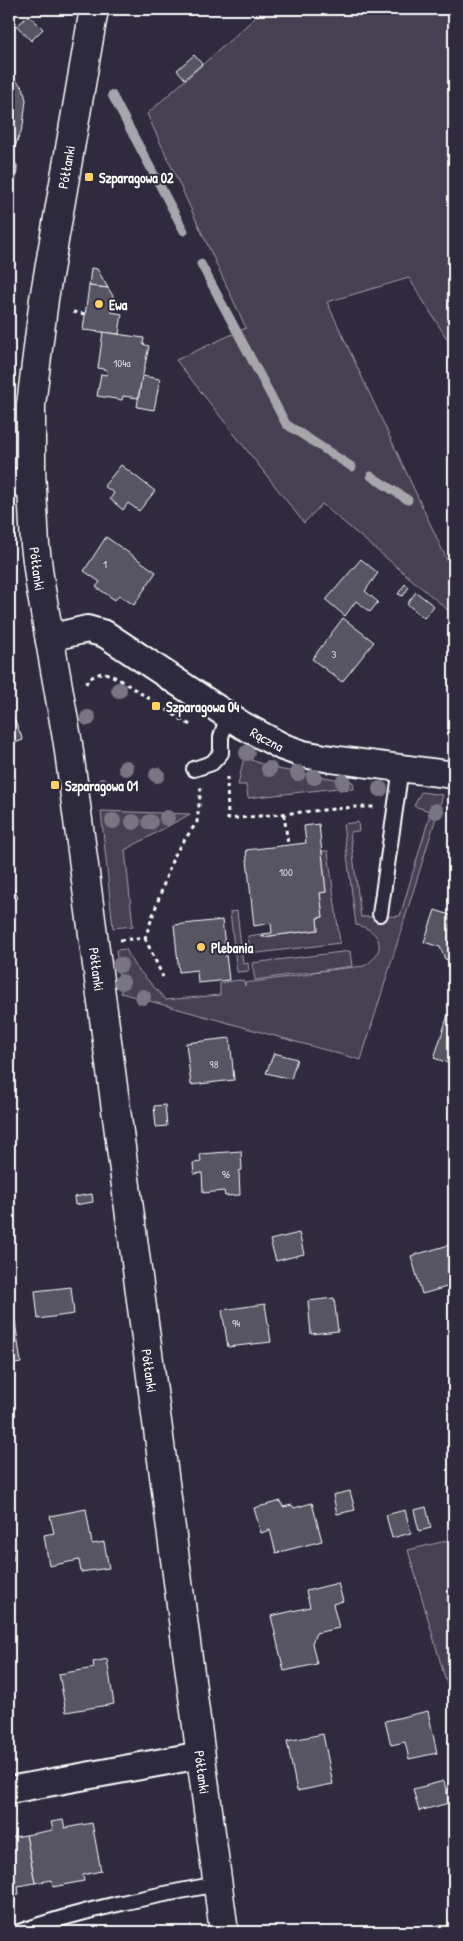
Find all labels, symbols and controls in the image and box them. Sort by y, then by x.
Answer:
street label: Półłanki [53,144,79,190]
place label: Szparagowa 02 [99,168,174,189]
marker: Szparagowa 02 [83,171,95,183]
place label: Ewa [109,295,128,314]
marker: Ewa [93,298,105,310]
house number: 104a [113,356,131,370]
street label: Półłanki [26,546,50,592]
house number: 1 [103,557,107,571]
house number: 3 [332,647,337,661]
place label: Szparagowa 04 [166,697,240,718]
marker: Szparagowa 04 [150,700,162,712]
street label: Rączna [247,722,288,756]
place label: Szparagowa 01 [65,776,138,797]
marker: Szparagowa 01 [49,779,61,791]
house number: 100 [279,865,293,879]
place label: Plebania [211,938,254,957]
marker: Plebania [195,941,207,953]
street label: Półłanki [85,946,110,992]
house number: 98 [210,1057,219,1071]
house number: 96 [222,1167,231,1181]
house number: 94 [232,1316,240,1330]
street label: Półłanki [138,1348,163,1394]
street label: Półłanki [191,1749,215,1795]

